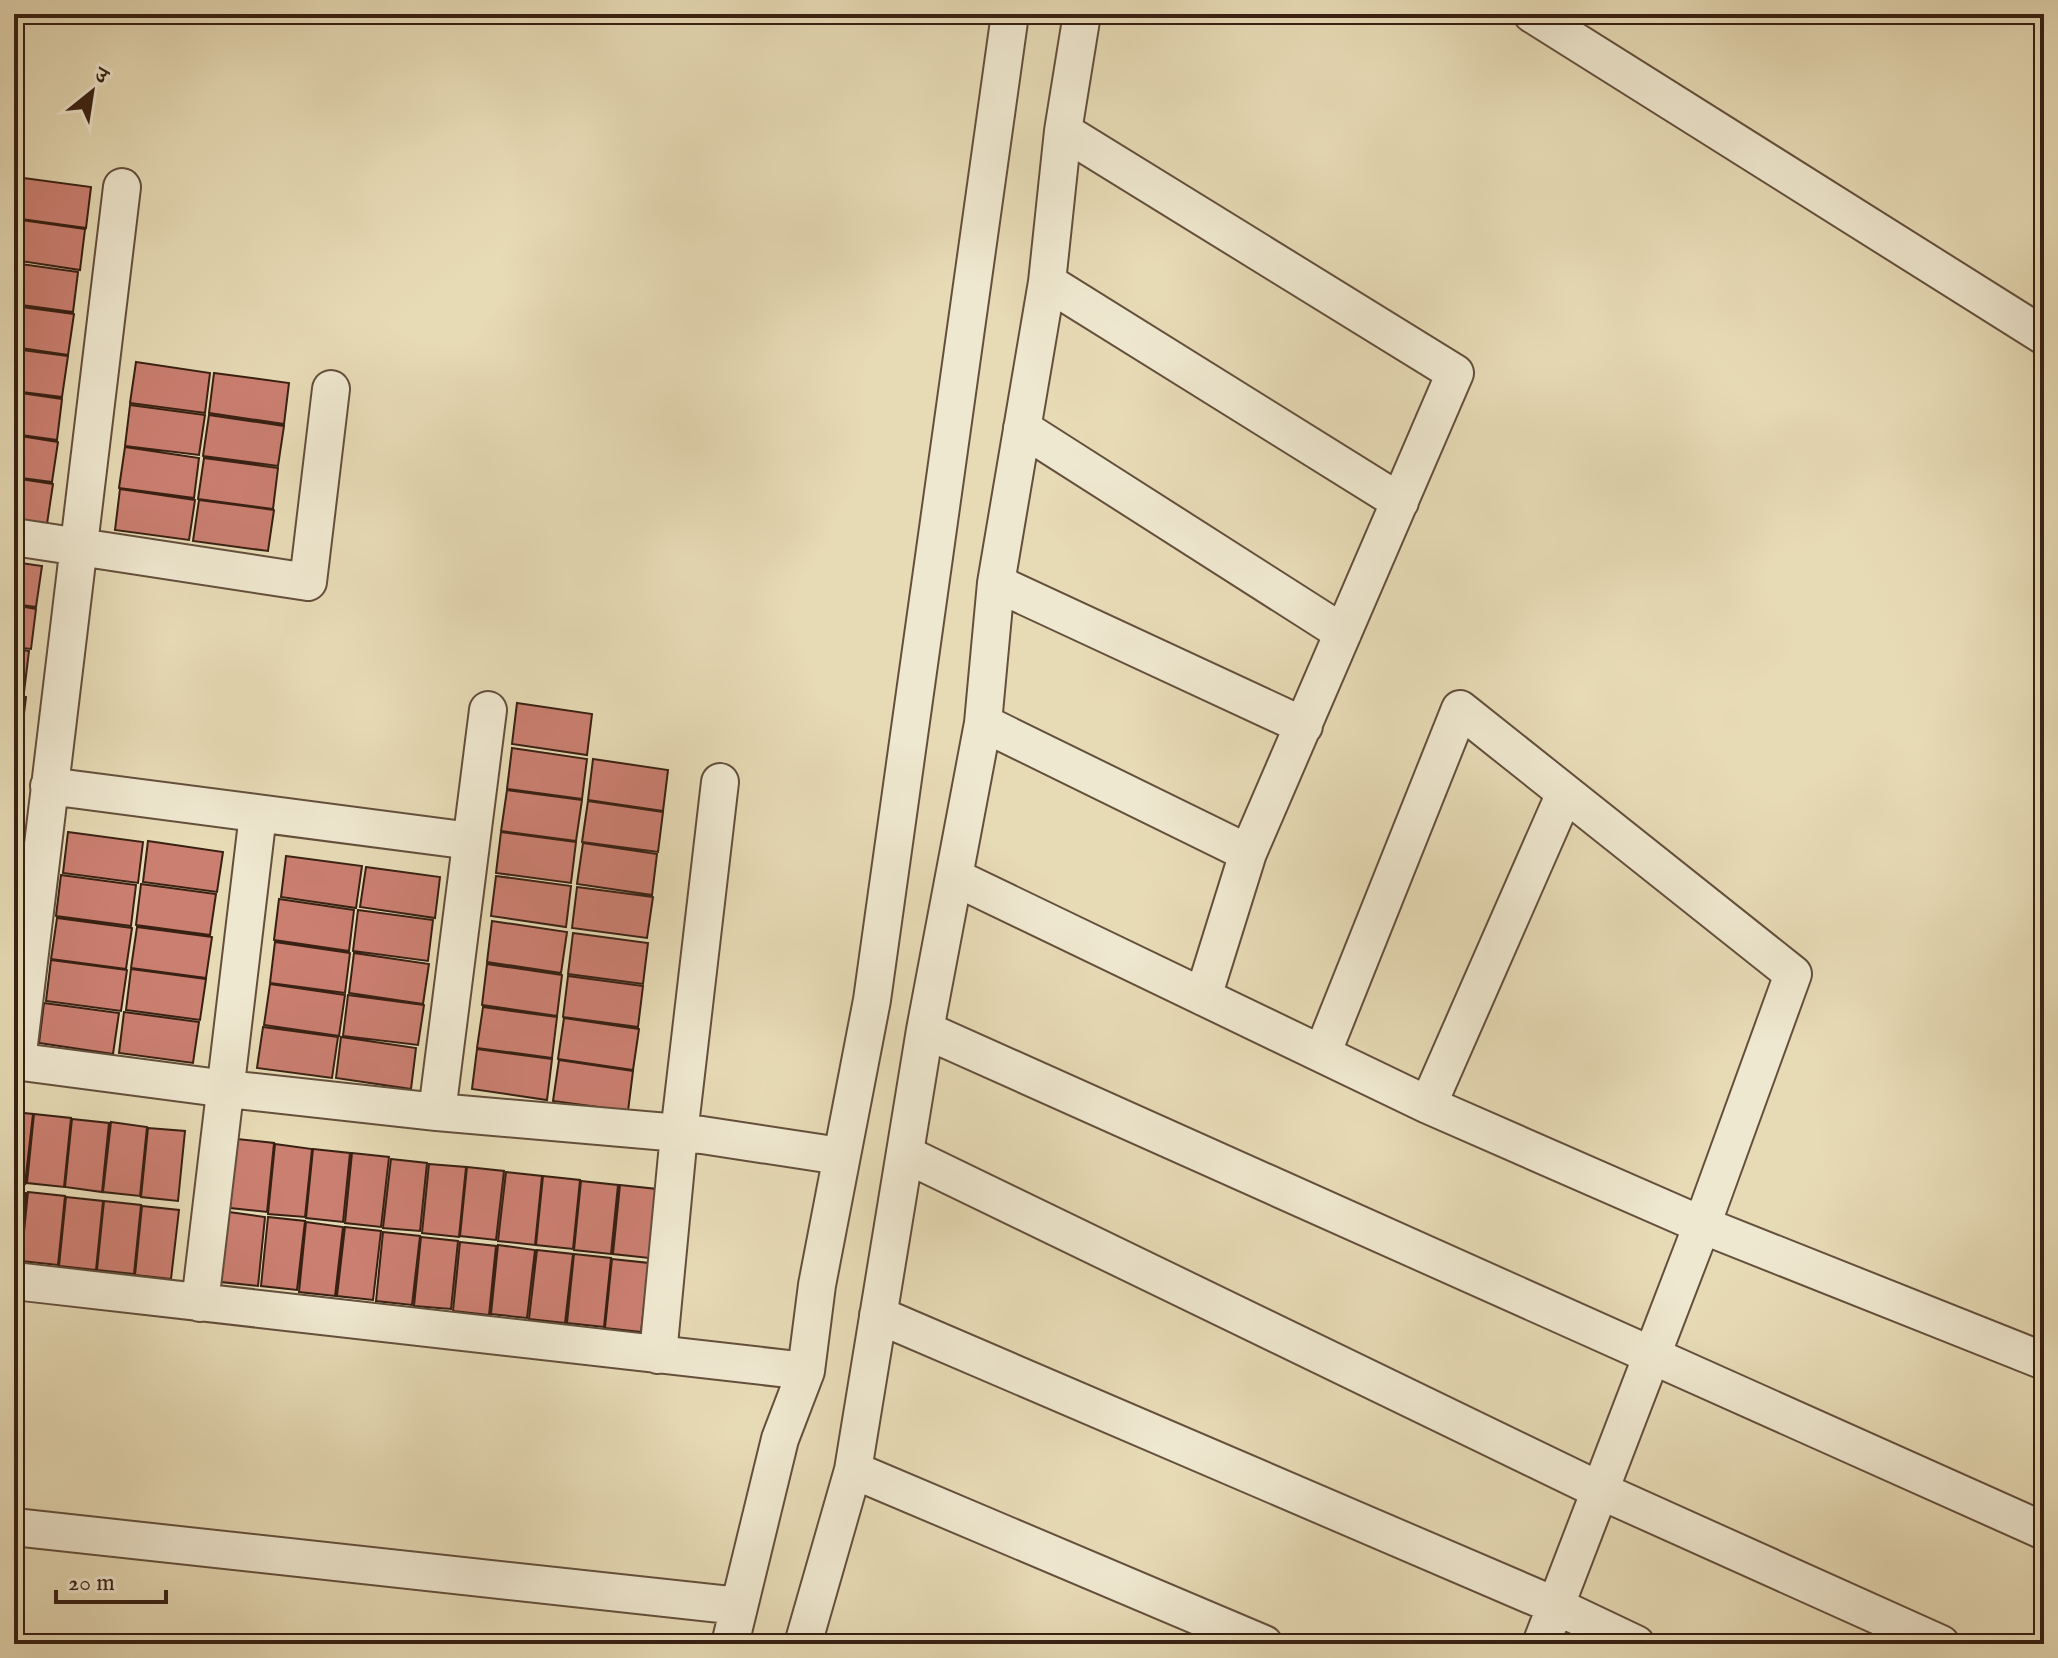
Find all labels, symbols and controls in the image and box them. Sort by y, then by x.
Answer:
north arrow [52,52,132,132]
text: उ [87,60,114,92]
scale bar [56,1554,166,1604]
text: 20 m [68,1568,115,1599]

